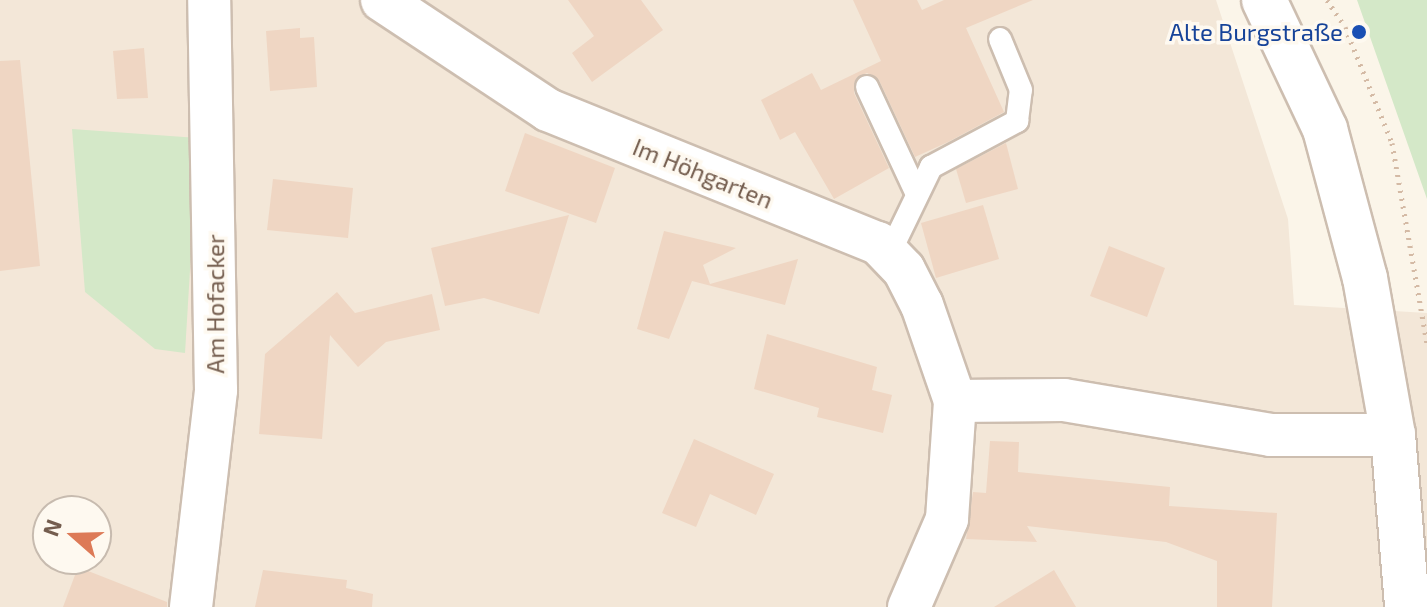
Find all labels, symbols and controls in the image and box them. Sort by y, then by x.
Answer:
place label: Alte Burgstraße [1169,18,1343,46]
marker: Alte Burgstraße [1350,23,1368,41]
street label: Im Höhgarten [629,132,777,214]
street label: Am Hofacker [201,234,229,374]
north arrow [32,495,112,575]
text: N [36,516,66,539]

